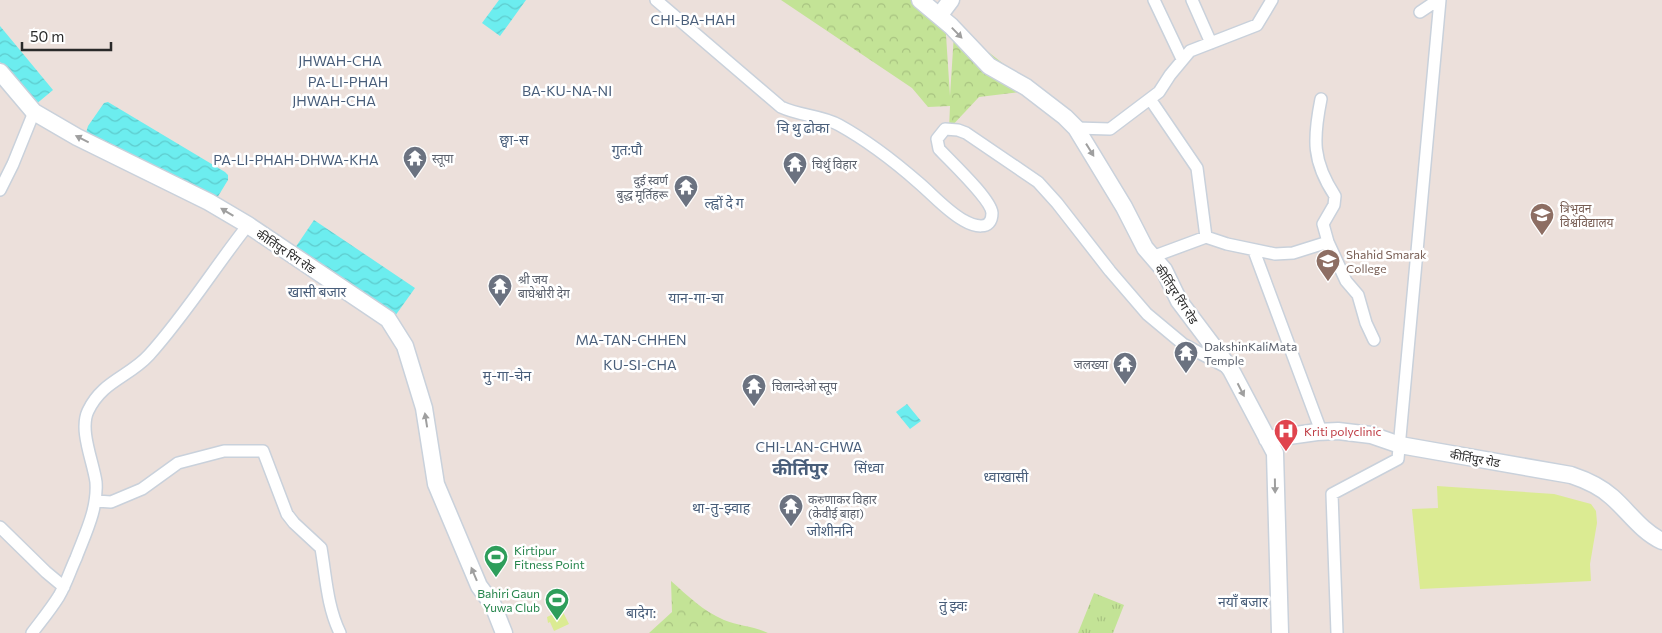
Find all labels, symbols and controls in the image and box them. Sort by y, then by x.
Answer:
district label: CHI-BA-HAH [651,11,735,28]
scale bar [22,20,111,52]
one-way arrow [950,26,962,38]
text: 50 m [30,27,64,45]
district label: JHWAH-CHA [298,52,382,69]
district label: PA-LI-PHAH [308,73,388,90]
district label: BA-KU-NA-NI [522,82,612,99]
district label: JHWAH-CHA [292,92,376,109]
district label: चि थु ढोका [777,119,830,138]
district label: छ्वा-स [500,131,529,148]
one-way arrow [75,135,89,143]
district label: गुत:पौ [612,141,643,160]
one-way arrow [1085,144,1094,157]
temple icon: स्तूपा [402,145,428,179]
district label: PA-LI-PHAH-DHWA-KHA [213,151,379,168]
place label: स्तूपा [432,151,454,167]
temple icon: चिर्थु विहार [782,151,808,185]
place label: चिर्थु विहार [812,157,858,173]
place label: दुई स्वर्ण बुद्ध मूर्तिहरू [616,173,669,203]
temple icon: दुई स्वर्ण बुद्ध मूर्तिहरू [673,174,699,208]
district label: ल्ह्वों दे ग [704,194,745,211]
place label: त्रिभुवन विश्वविद्यालय [1560,201,1615,229]
school or university icon: त्रिभुवन विश्वविद्यालय [1529,202,1555,236]
one-way arrow [220,208,233,217]
street label: कीर्तिपुर रिंग रोड [253,226,318,278]
place label: Shahid Smarak College [1346,247,1427,275]
school or university icon: Shahid Smarak College [1315,248,1341,282]
street label: कीर्तिपुर रिंग रोड [1151,262,1202,328]
place label: श्री जय बाघेश्वोरी देग [518,272,570,300]
temple icon: श्री जय बाघेश्वोरी देग [487,273,513,307]
district label: खासी बजार [288,283,347,300]
district label: यान-गा-चा [668,289,724,306]
district label: MA-TAN-CHHEN [575,331,687,348]
place label: DakshinKaliMata Temple [1204,339,1297,367]
temple icon: DakshinKaliMata Temple [1173,340,1199,374]
temple icon: जलख्या [1112,351,1138,385]
district label: KU-SI-CHA [603,356,677,373]
place label: जलख्या [1074,357,1109,371]
district label: मु-गा-चेन [483,367,531,386]
temple icon: चिलान्देओ स्तूप [741,373,767,407]
place label: चिलान्देओ स्तूप [772,379,837,395]
one-way arrow [1237,383,1245,398]
one-way arrow [421,412,429,428]
hospital icon: Kriti polyclinic [1273,418,1299,452]
place label: Kriti polyclinic [1304,424,1382,438]
district label: CHI-LAN-CHWA [755,438,863,455]
street label: कीर्तिपुर रोड [1448,447,1502,471]
district label: कीर्तिपुर [772,457,829,480]
district label: सिंध्वा [854,459,884,476]
district label: ध्वाखासी [984,468,1029,485]
one-way arrow [1272,478,1280,494]
place label: करुणाकर विहार (केवीई बाहा) [808,492,878,521]
temple icon: करुणाकर विहार (केवीई बाहा) [778,493,804,527]
district label: था-तु-झ्वाह [692,499,751,518]
district label: जोशीननि [807,522,853,539]
place label: Kirtipur Fitness Point [514,543,585,571]
sports icon: Kirtipur Fitness Point [483,544,509,578]
one-way arrow [469,567,477,581]
place label: Bahiri Gaun Yuwa Club [477,586,540,614]
sports icon: Bahiri Gaun Yuwa Club [544,587,570,621]
district label: नयाँ बजार [1218,593,1268,610]
district label: तुं झ्वः [939,597,968,616]
district label: बादेग: [626,604,656,621]

